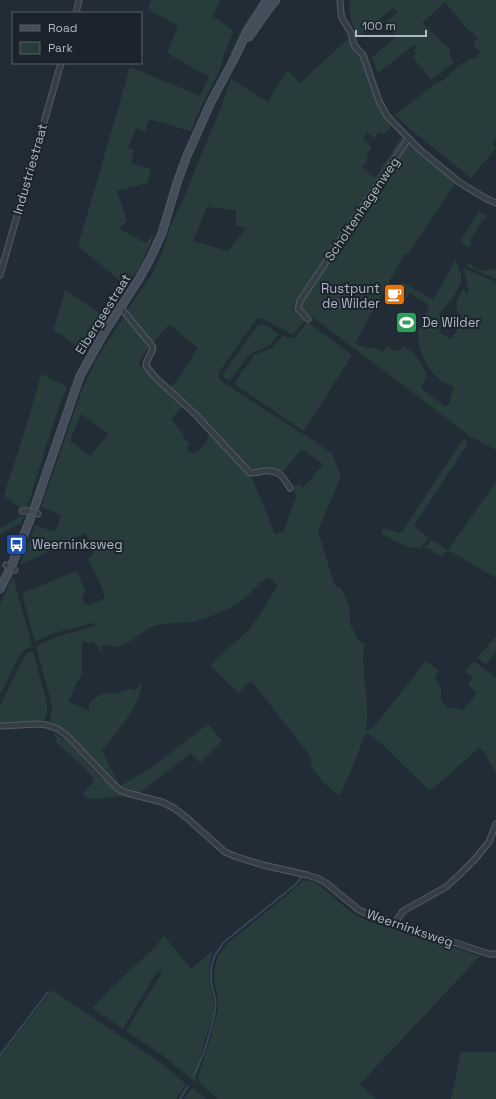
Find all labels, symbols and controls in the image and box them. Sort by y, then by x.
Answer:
legend [12,12,142,64]
scale bar [356,12,426,38]
text: 100 m [362,18,396,34]
text: Road [48,20,77,36]
text: Park [48,40,73,56]
street label: Industriestraat [9,122,51,216]
street label: Scholtenhagenweg [321,154,403,264]
street label: Eibergsestraat [71,270,135,358]
place label: Rustpunt de Wilder [321,280,380,312]
cafe icon: Rustpunt de Wilder [382,282,408,308]
sports icon: De Wilder [393,309,419,335]
place label: De Wilder [422,314,480,331]
bus stop icon: Weerninksweg [3,531,29,557]
place label: Weerninksweg [32,536,123,553]
street label: Weerninksweg [364,905,456,951]

